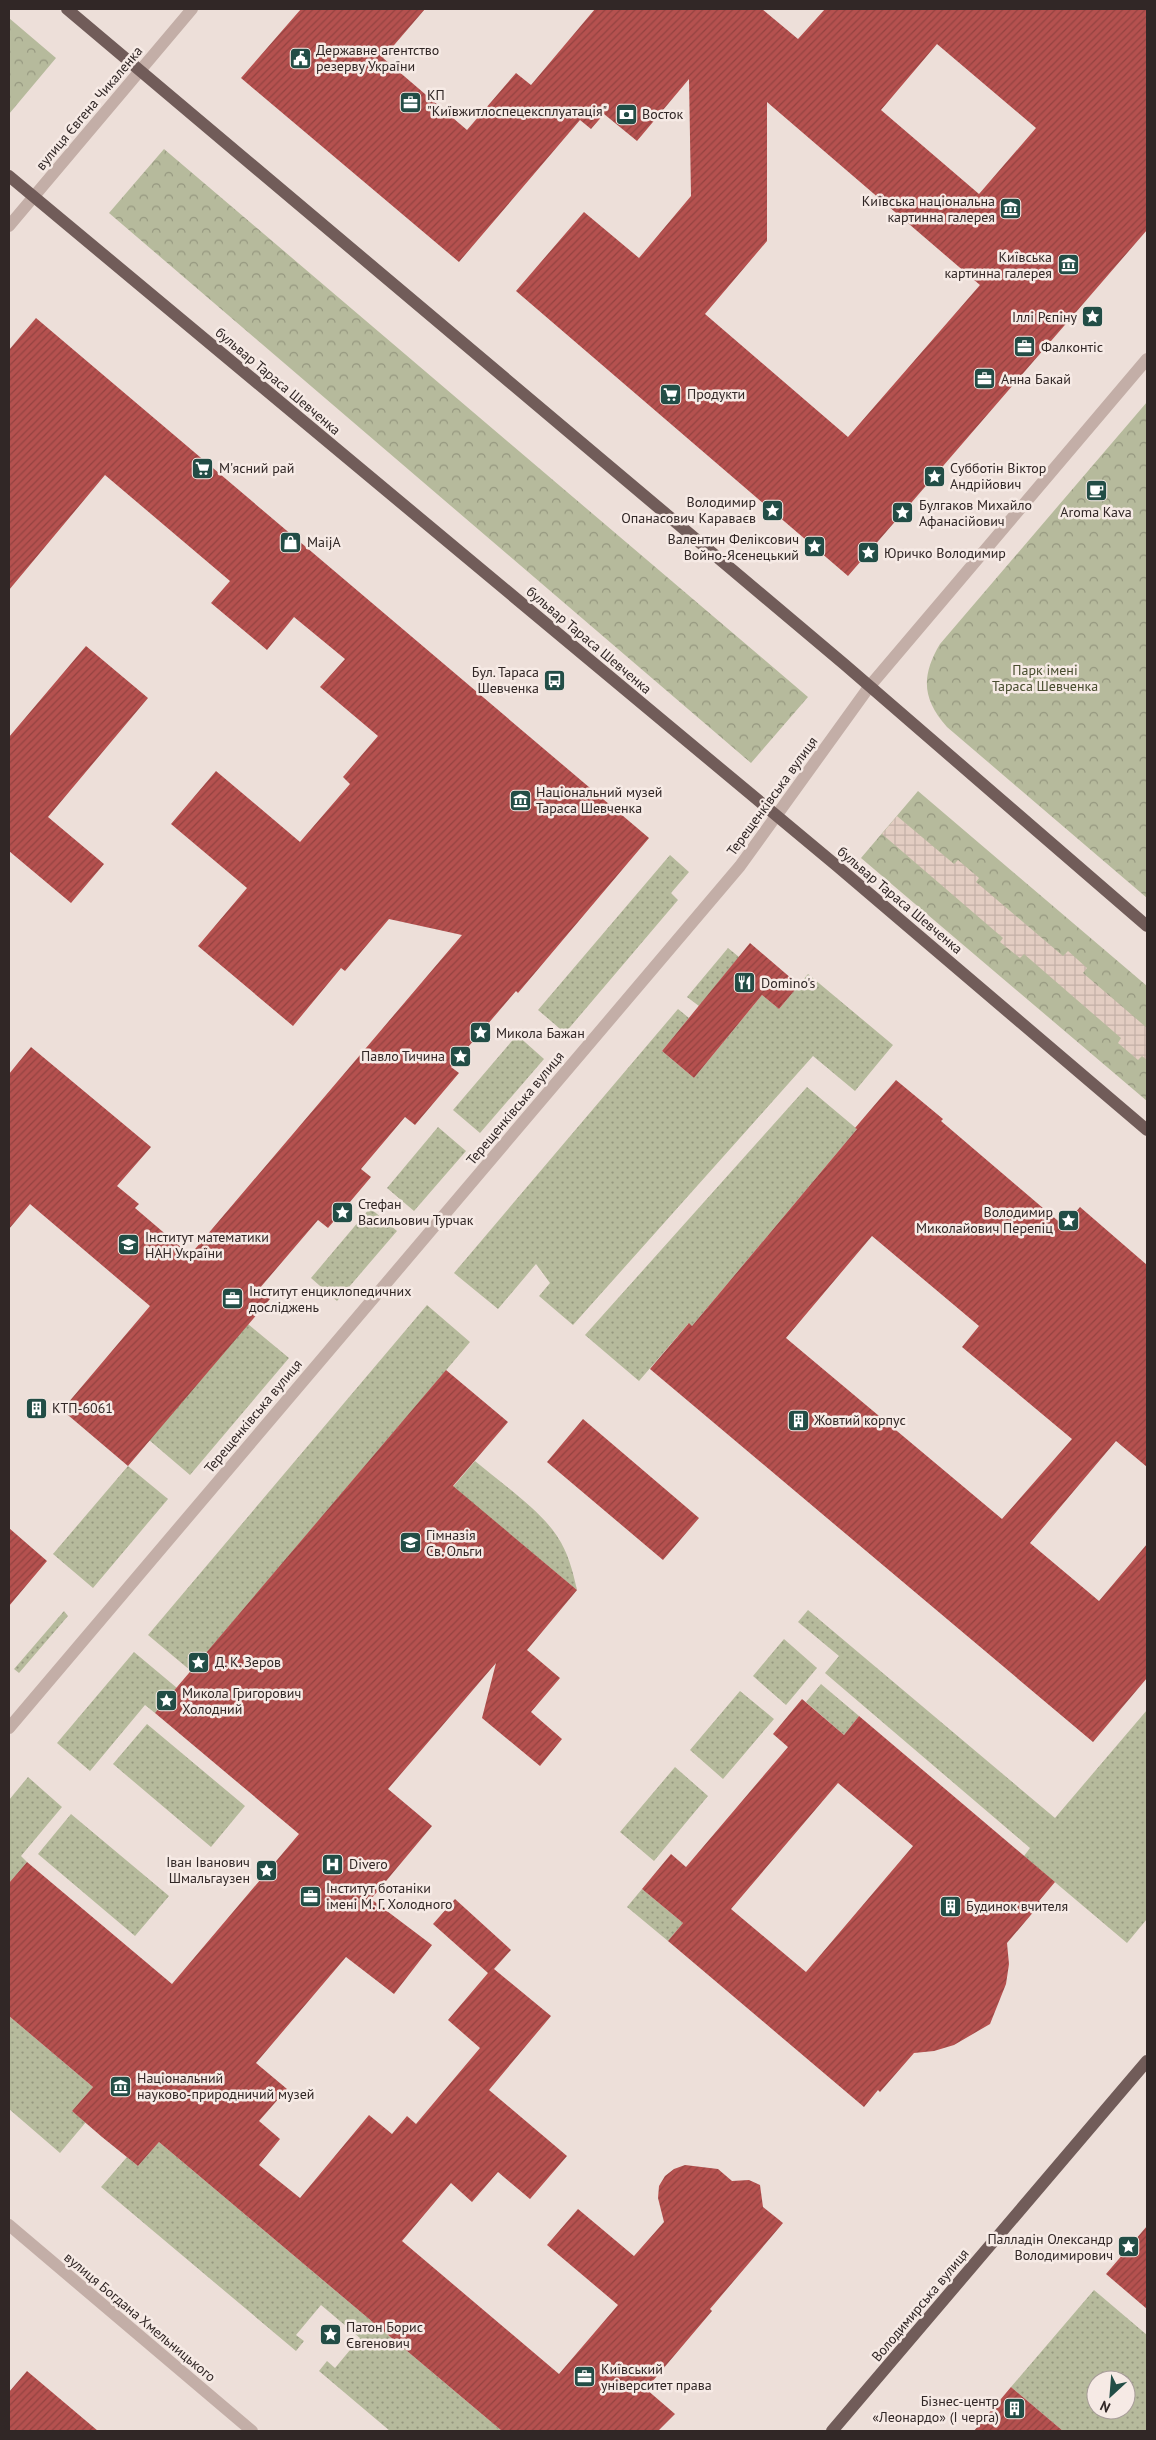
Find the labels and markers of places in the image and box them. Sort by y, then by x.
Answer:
place label: Державне агентство резерву України [316,41,439,75]
public building icon: Державне агентство резерву України [288,46,312,70]
place label: КП "Київжитлоспецексплуатація" [427,86,607,120]
office icon: КП "Київжитлоспецексплуатація" [399,91,423,115]
bank icon: Восток [614,102,638,126]
place label: Восток [642,105,684,123]
place label: Київська національна картинна галерея [862,192,995,226]
museum icon: Київська національна картинна галерея [999,197,1023,221]
place label: Київська картинна галерея [944,248,1052,282]
museum icon: Київська картинна галерея [1056,253,1080,277]
place icon: Іллі Рєпіну [1081,305,1105,329]
place label: Іллі Рєпіну [1012,308,1077,326]
office icon: Фалконтіс [1013,335,1037,359]
place label: Фалконтіс [1041,338,1103,356]
office icon: Анна Бакай [973,367,997,391]
place label: Анна Бакай [1001,370,1071,388]
supermarket icon: Продукти [659,382,683,406]
place label: Продукти [687,385,745,403]
supermarket icon: М'ясний рай [191,456,215,480]
place label: М'ясний рай [219,459,294,477]
place label: Субботін Віктор Андрійович [950,459,1046,493]
place icon: Субботін Віктор Андрійович [922,464,946,488]
cafe icon: Aroma Kava [1084,478,1108,502]
place label: Володимир Опанасович Караваєв [621,493,756,527]
place label: Булгаков Михайло Афанасійович [919,496,1032,530]
place icon: Володимир Опанасович Караваєв [760,498,784,522]
place icon: Булгаков Михайло Афанасійович [891,501,915,525]
place label: Aroma Kava [1060,503,1132,521]
shop icon: MaijA [279,530,303,554]
place label: Валентин Феліксович Войно-Ясенецький [668,530,799,564]
place label: MaijA [307,533,342,551]
place icon: Валентин Феліксович Войно-Ясенецький [803,535,827,559]
place icon: Юричко Володимир [856,541,880,565]
place label: Юричко Володимир [884,544,1006,562]
place label: Бул. Тараса Шевченка [472,663,539,697]
bus stop icon: Бул. Тараса Шевченка [543,668,567,692]
place label: Національний музей Тараса Шевченка [536,783,662,817]
museum icon: Національний музей Тараса Шевченка [508,788,532,812]
restaurant icon: Domino's [733,971,757,995]
place label: Domino's [761,974,815,992]
place icon: Микола Бажан [468,1021,492,1045]
place label: Микола Бажан [496,1024,585,1042]
place icon: Павло Тичина [449,1044,473,1068]
place label: Павло Тичина [361,1047,445,1065]
place label: Стефан Васильович Турчак [358,1195,474,1229]
place icon: Стефан Васильович Турчак [330,1200,354,1224]
place label: Володимир Миколайович Перепіц [916,1203,1053,1237]
place icon: Володимир Миколайович Перепіц [1057,1208,1081,1232]
place label: Інститут математики НАН України [145,1228,269,1262]
school or university icon: Інститут математики НАН України [117,1233,141,1257]
place label: Інститут енциклопедичних досліджень [249,1282,411,1316]
office icon: Інститут енциклопедичних досліджень [221,1287,245,1311]
building icon: КТП-6061 [24,1396,48,1420]
place label: КТП-6061 [52,1399,113,1417]
building icon: Жовтий корпус [786,1408,810,1432]
place label: Жовтий корпус [813,1411,906,1429]
place label: Гімназія Св. Ольги [426,1526,482,1560]
school or university icon: Гімназія Св. Ольги [398,1531,422,1555]
place icon: Д. К. Зеров [187,1650,211,1674]
place label: Д. К. Зеров [215,1653,281,1671]
place label: Микола Григорович Холодний [182,1684,301,1718]
place icon: Микола Григорович Холодний [154,1689,178,1713]
hospital icon: Divero [321,1852,345,1876]
place label: Іван Іванович Шмальгаузен [166,1853,250,1887]
place label: Divero [349,1855,388,1873]
place icon: Іван Іванович Шмальгаузен [254,1858,278,1882]
place label: Інститут ботаніки імені М. Г. Холодного [326,1879,453,1913]
office icon: Інститут ботаніки імені М. Г. Холодного [298,1884,322,1908]
building icon: Будинок вчителя [938,1894,962,1918]
place label: Будинок вчителя [966,1897,1068,1915]
place label: Національний науково-природничий музей [137,2069,314,2103]
museum icon: Національний науково-природничий музей [109,2074,133,2098]
place label: Палладін Олександр Володимирович [987,2230,1113,2264]
place icon: Палладін Олександр Володимирович [1117,2235,1141,2259]
place label: Патон Борис Євгенович [346,2318,423,2352]
place icon: Патон Борис Євгенович [318,2323,342,2347]
place label: Київський університет права [601,2360,712,2394]
office icon: Київський університет права [573,2365,597,2389]
place label: Бізнес-центр «Леонардо» (I черга) [872,2392,999,2426]
building icon: Бізнес-центр «Леонардо» (I черга) [1003,2397,1027,2421]

